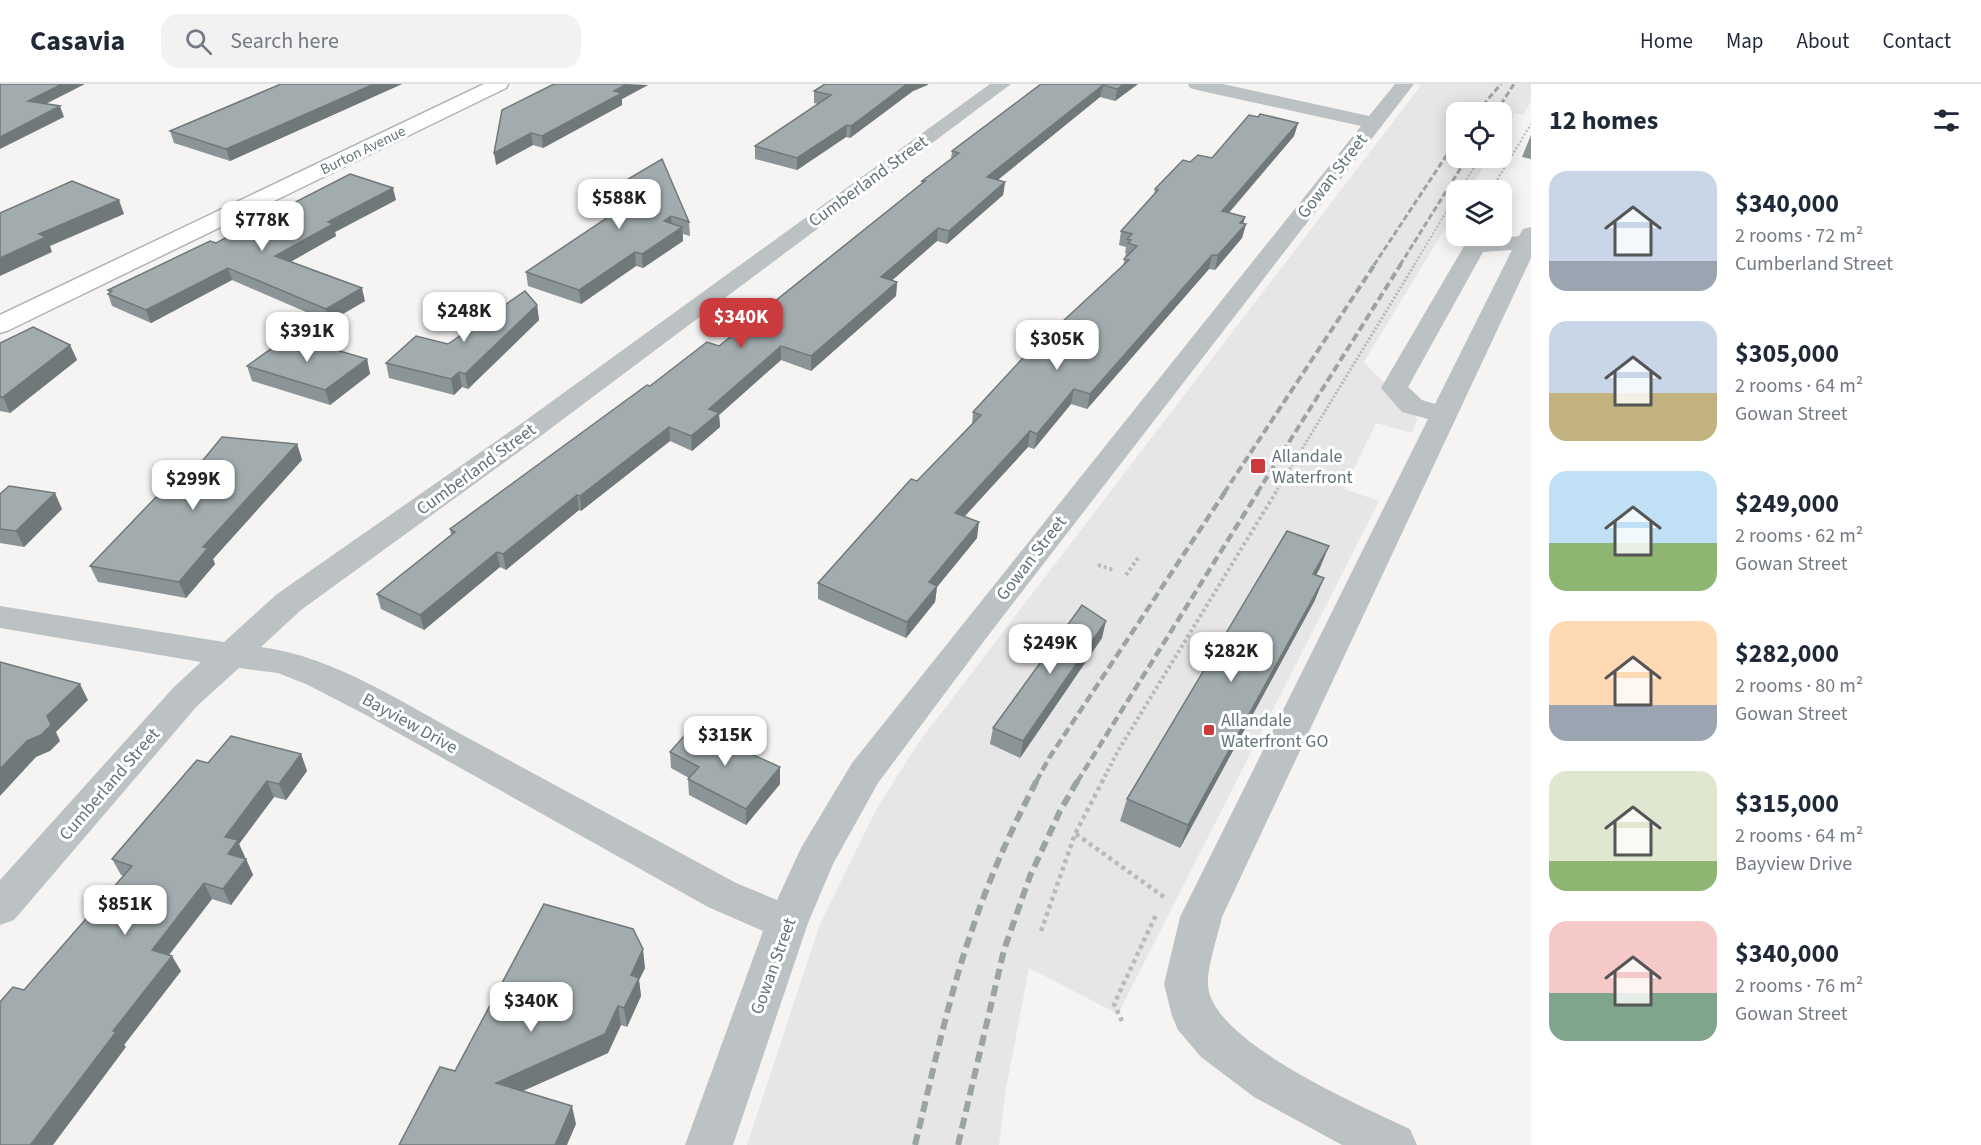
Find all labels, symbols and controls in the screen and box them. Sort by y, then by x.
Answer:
search box [161,14,581,68]
text: Casavia [30,21,125,61]
icon: search [182,25,215,58]
text: Search here [230,25,339,57]
text: Home [1640,26,1693,56]
text: Map [1726,26,1764,56]
text: About [1797,26,1849,56]
text: Contact [1882,26,1951,56]
map controls [1446,102,1512,246]
button: locate [1446,102,1512,168]
text: 12 homes [1549,102,1658,139]
icon: filters [1930,104,1963,137]
street label: Burton Avenue [317,121,409,180]
street label: Gowan Street [1291,129,1373,224]
street label: Cumberland Street [803,130,933,233]
pin: $588K [577,179,661,230]
button: layers [1446,180,1512,246]
text: $588K [592,184,646,212]
text: $340,000 [1735,185,1839,222]
icon: home [1597,195,1669,267]
pin: $778K [220,201,304,252]
text: $778K [235,206,289,234]
text: 2 rooms · 72 m² [1735,222,1863,250]
text: Cumberland Street [1735,250,1893,278]
pin: $248K [422,292,506,343]
text: $248K [437,297,491,325]
pin: $340K [699,298,783,349]
text: $340K [714,303,768,331]
pin: $391K [265,312,349,363]
text: $391K [280,317,334,345]
pin: $305K [1015,320,1099,371]
text: $305K [1030,325,1084,353]
text: $305,000 [1735,335,1839,372]
icon: home [1597,345,1669,417]
text: 2 rooms · 64 m² [1735,372,1863,400]
text: Gowan Street [1735,400,1847,428]
street label: Cumberland Street [411,418,541,521]
place label: Allandale Waterfront [1272,444,1353,490]
marker: Allandale Waterfront [1249,457,1267,475]
pin: $299K [151,460,235,511]
text: $299K [166,465,220,493]
text: $249,000 [1735,485,1839,522]
icon: home [1597,495,1669,567]
street label: Gowan Street [990,511,1072,606]
text: 2 rooms · 62 m² [1735,522,1863,550]
text: Gowan Street [1735,550,1847,578]
pin: $249K [1008,624,1092,675]
text: $249K [1023,629,1077,657]
pin: $282K [1189,632,1273,683]
text: $282,000 [1735,635,1839,672]
text: $282K [1204,637,1258,665]
icon: home [1597,645,1669,717]
text: 2 rooms · 80 m² [1735,672,1863,700]
street label: Bayview Drive [358,687,462,760]
text: Gowan Street [1735,700,1847,728]
place label: Allandale Waterfront GO [1221,708,1328,754]
pin: $315K [683,716,767,767]
text: $315K [698,721,752,749]
street label: Cumberland Street [53,722,165,846]
marker: Allandale Waterfront GO [1202,723,1216,737]
text: $315,000 [1735,785,1839,822]
icon: home [1597,795,1669,867]
text: 2 rooms · 64 m² [1735,822,1863,850]
text: Bayview Drive [1735,850,1852,878]
pin: $851K [83,885,167,936]
text: $851K [98,890,152,918]
street label: Gowan Street [744,914,803,1018]
text: $340,000 [1735,935,1839,972]
icon: home [1597,945,1669,1017]
text: 2 rooms · 76 m² [1735,972,1863,1000]
pin: $340K [489,982,573,1033]
text: $340K [504,987,558,1015]
text: Gowan Street [1735,1000,1847,1028]

